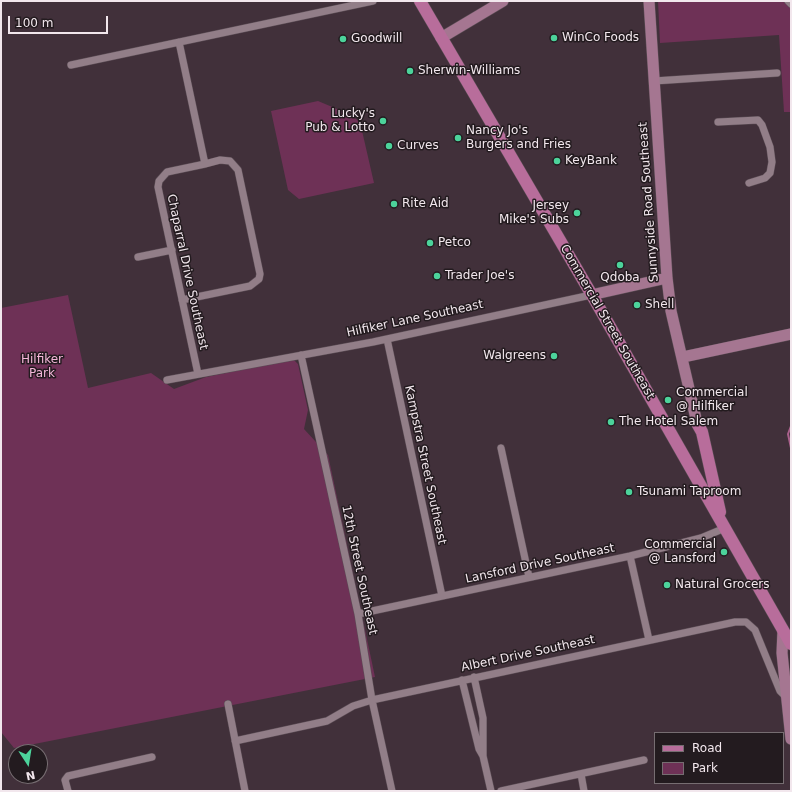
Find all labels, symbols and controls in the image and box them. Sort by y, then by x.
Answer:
scale bar [10,8,110,34]
text: 100 m [15,16,53,30]
place label: WinCo Foods [562,31,639,45]
place label: Goodwill [351,32,402,46]
marker: WinCo Foods [549,33,559,43]
marker: Goodwill [338,34,348,44]
place label: Sherwin-Williams [418,64,520,78]
marker: Sherwin-Williams [405,66,415,76]
place label: Lucky's Pub & Lotto [305,107,375,135]
marker: Lucky's Pub & Lotto [378,116,388,126]
street label: Sunnyside Road Southeast [636,121,662,283]
place label: Nancy Jo's Burgers and Fries [466,124,571,152]
marker: Nancy Jo's Burgers and Fries [453,133,463,143]
place label: Curves [397,139,439,153]
marker: Curves [384,141,394,151]
place label: KeyBank [565,154,617,168]
marker: KeyBank [552,156,562,166]
street label: Chaparral Drive Southeast [163,193,211,351]
place label: Rite Aid [402,197,449,211]
marker: Rite Aid [389,199,399,209]
place label: Jersey Mike's Subs [499,199,569,227]
marker: Jersey Mike's Subs [572,208,582,218]
place label: Petco [438,236,471,250]
marker: Petco [425,238,435,248]
street label: Commercial Street Southeast [557,242,657,402]
marker: Qdoba [615,260,625,270]
place label: Trader Joe's [445,269,514,283]
marker: Trader Joe's [432,271,442,281]
place label: Qdoba [600,271,640,285]
street label: Hilfiker Lane Southeast [345,297,485,341]
place label: Shell [645,298,674,312]
marker: Shell [632,300,642,310]
place label: Walgreens [483,349,546,363]
marker: Walgreens [549,351,559,361]
park label: Hilfiker Park [21,353,63,381]
street label: Kampstra Street Southeast [401,384,449,546]
place label: Commercial @ Hilfiker [676,386,748,414]
marker: Commercial @ Hilfiker [663,395,673,405]
place label: The Hotel Salem [619,415,718,429]
marker: The Hotel Salem [606,417,616,427]
place label: Tsunami Taproom [637,485,741,499]
marker: Tsunami Taproom [624,487,634,497]
street label: 12th Street Southeast [338,504,380,636]
place label: Commercial @ Lansford [644,538,716,566]
street label: Lansford Drive Southeast [464,541,616,587]
marker: Commercial @ Lansford [719,547,729,557]
place label: Natural Grocers [675,578,770,592]
marker: Natural Grocers [662,580,672,590]
street label: Albert Drive Southeast [460,633,596,675]
legend [654,732,784,784]
text: Road [692,741,722,755]
north arrow [8,744,48,784]
text: Park [692,761,718,775]
text: N [25,768,36,783]

